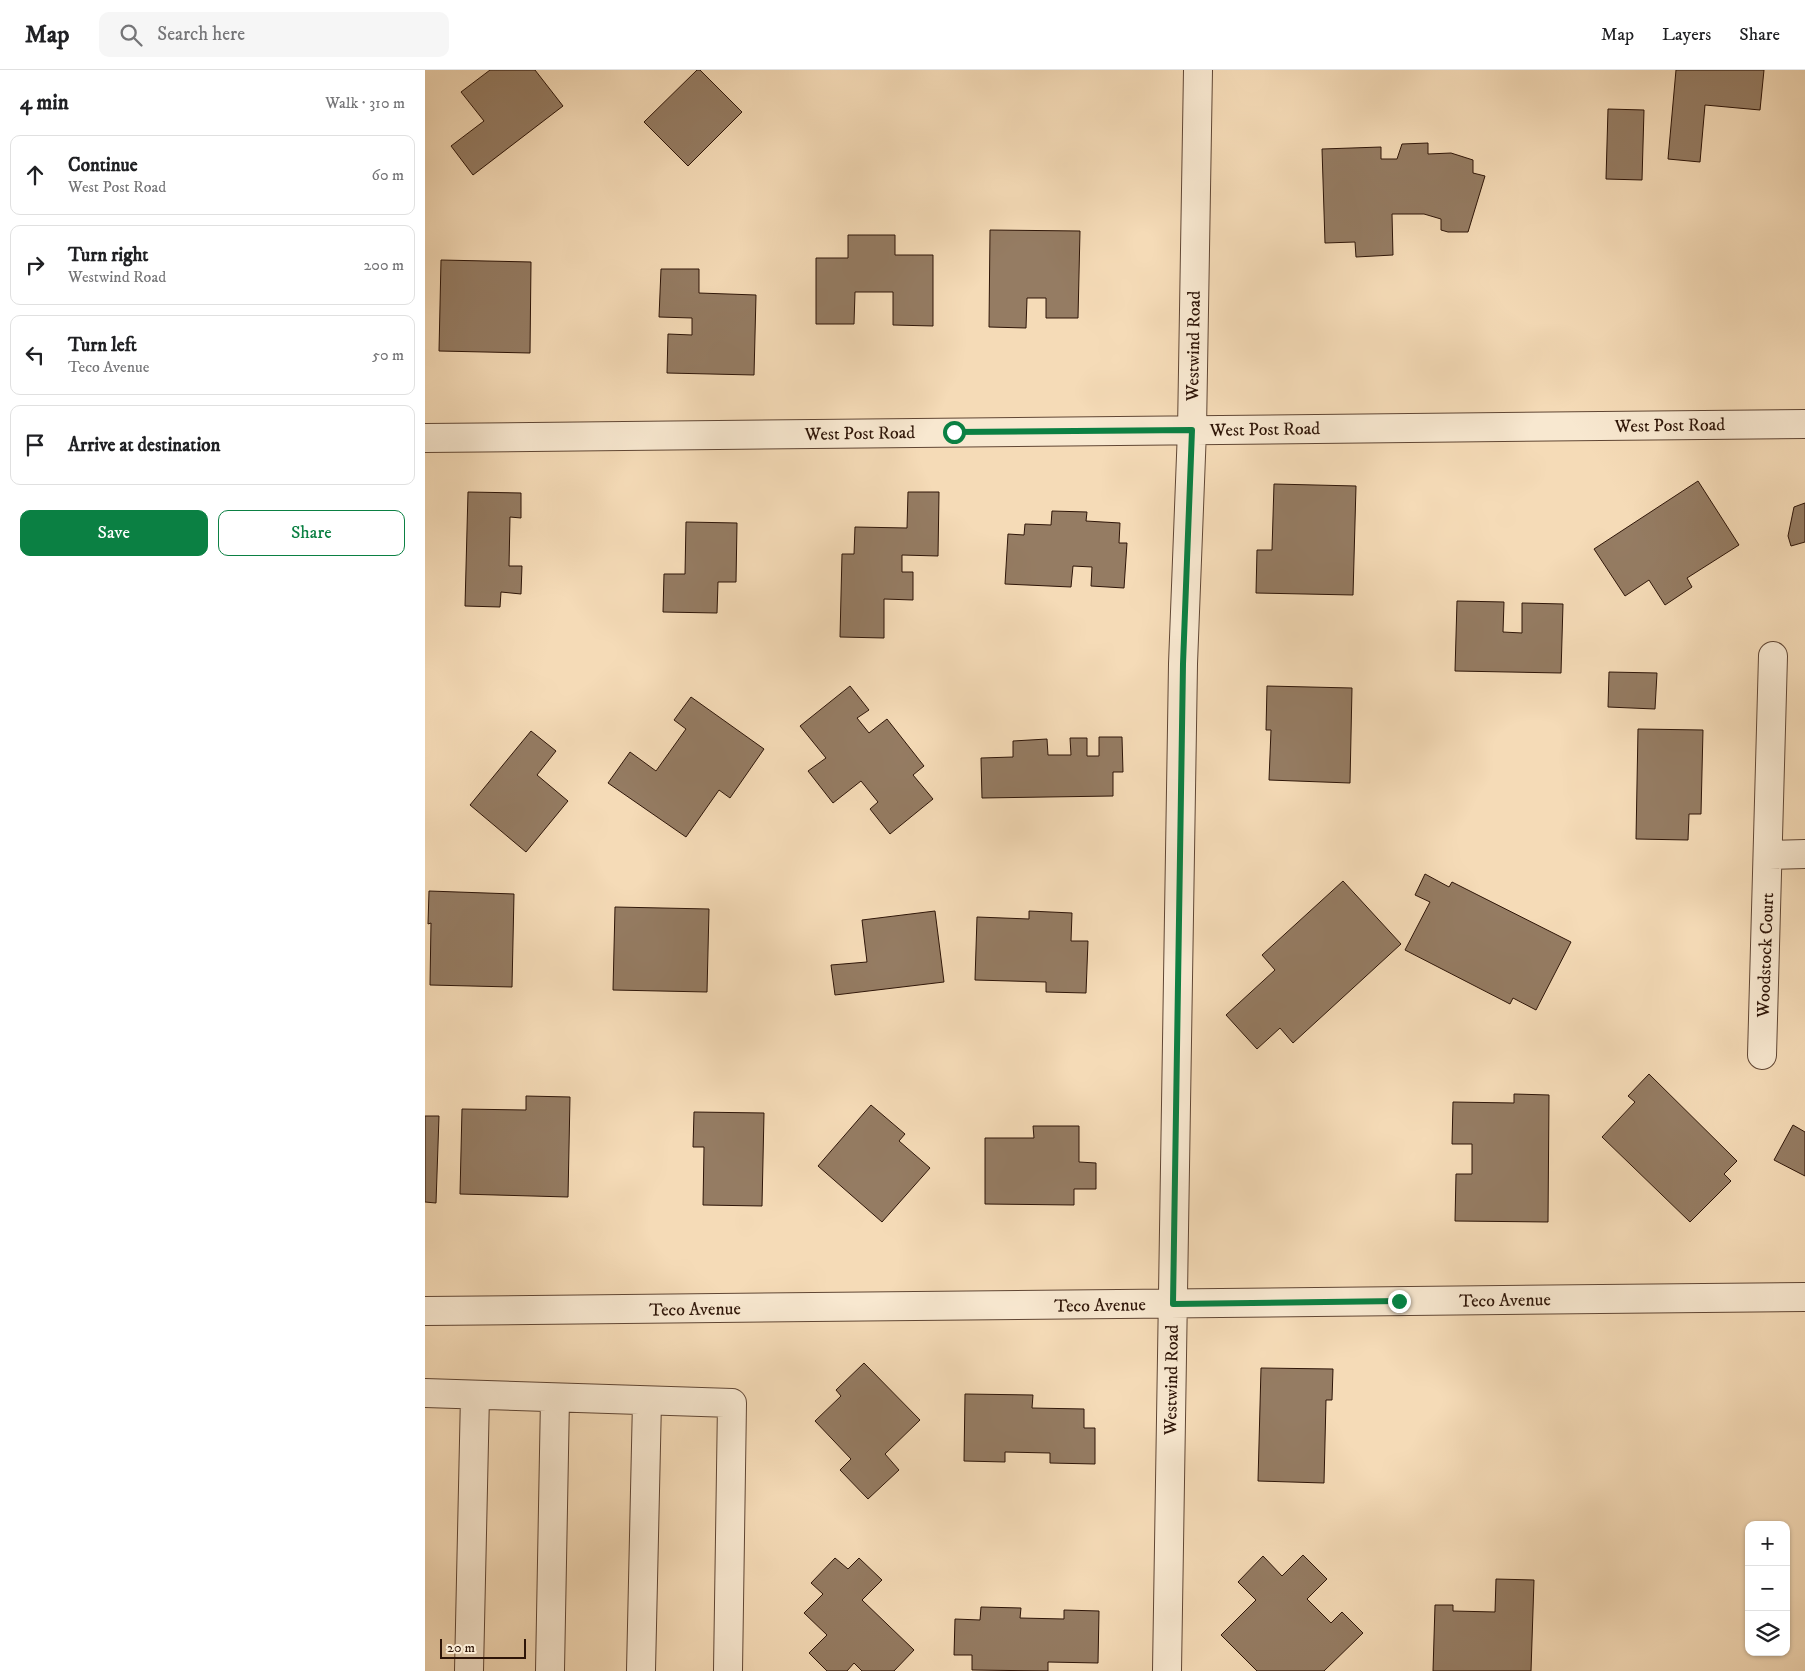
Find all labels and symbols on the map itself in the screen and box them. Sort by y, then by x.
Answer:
street label: Westwind Road [1182,291,1206,402]
street label: West Post Road [1614,414,1725,438]
street label: West Post Road [1209,418,1320,442]
route start [943,421,966,444]
street label: West Post Road [804,422,915,446]
street label: Woodstock Court [1753,892,1779,1019]
street label: Teco Avenue [1459,1289,1551,1313]
route end [1388,1290,1411,1313]
street label: Teco Avenue [1054,1294,1146,1318]
street label: Teco Avenue [649,1298,741,1322]
street label: Westwind Road [1160,1325,1184,1436]
scale bar [440,1636,526,1659]

